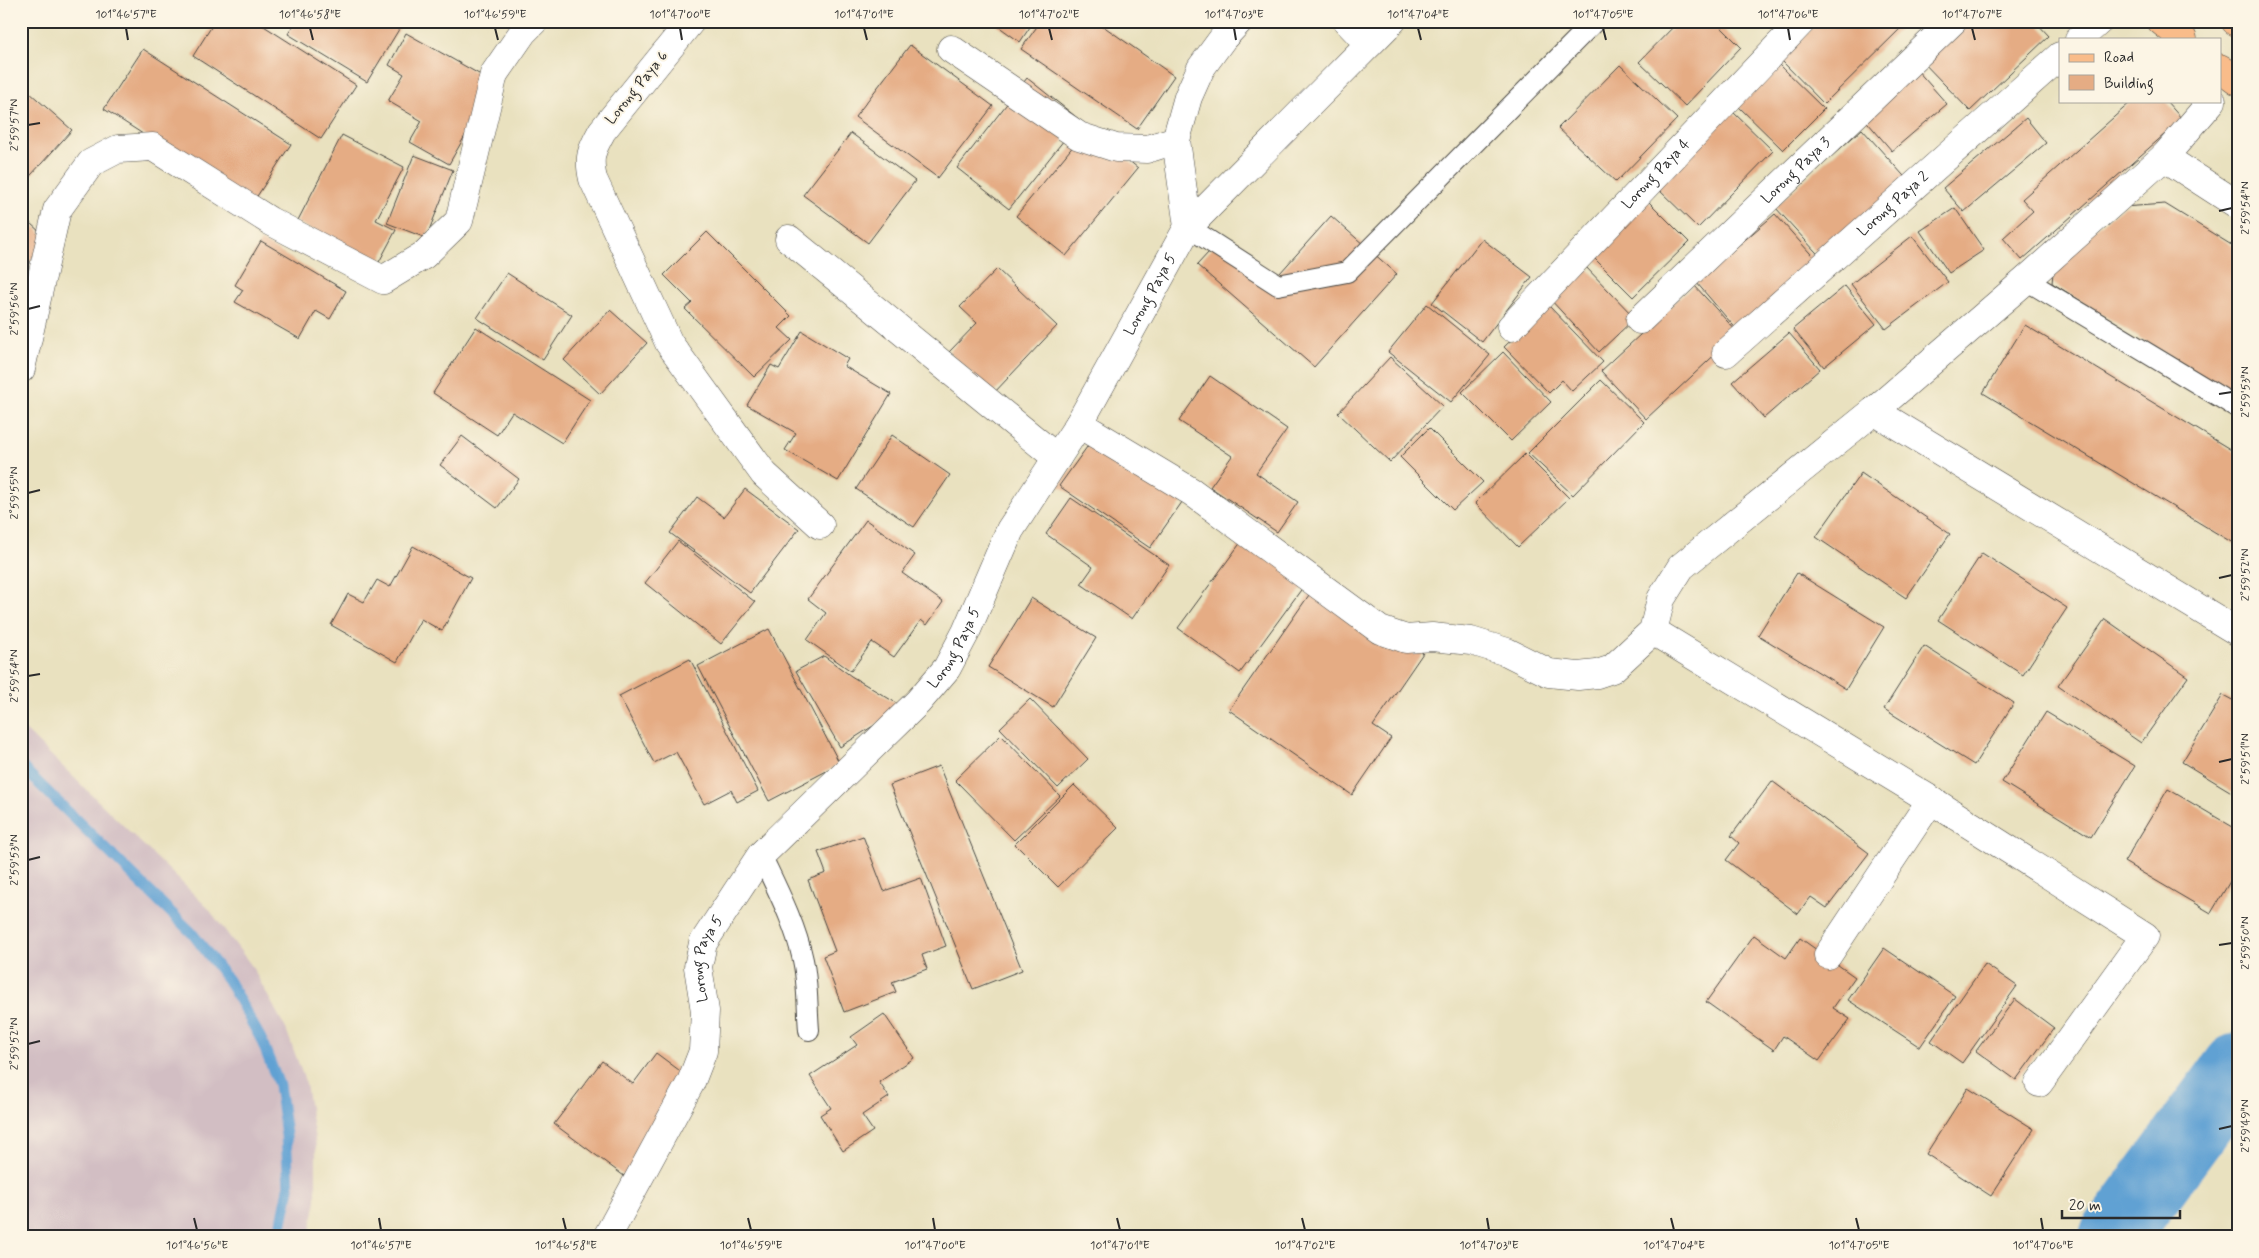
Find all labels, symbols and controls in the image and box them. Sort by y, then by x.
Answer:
text: 101°46'57"E [95,7,157,23]
text: 101°46'58"E [279,7,341,23]
text: 101°46'59"E [464,7,526,23]
text: 101°47'00"E [649,7,711,23]
text: 101°47'01"E [834,7,894,23]
text: 101°47'02"E [1019,7,1079,23]
text: 101°47'03"E [1204,7,1264,23]
text: 101°47'04"E [1387,7,1449,23]
text: 101°47'05"E [1573,7,1634,23]
text: 101°47'06"E [1757,7,1819,23]
text: 101°47'07"E [1942,7,2002,23]
legend [2059,38,2222,102]
street label: Lorong Paya 6 [601,47,674,130]
text: Road [2104,48,2134,68]
text: Building [2104,74,2154,95]
text: 2°59'57"N [7,99,23,151]
street label: Lorong Paya 3 [1757,133,1835,209]
street label: Lorong Paya 4 [1618,134,1695,214]
street label: Lorong Paya 2 [1853,167,1933,241]
text: 2°59'54"N [2238,181,2254,235]
street label: Lorong Paya 5 [1120,250,1181,339]
text: 2°59'56"N [7,282,23,336]
text: 2°59'53"N [2238,366,2254,418]
text: 2°59'55"N [7,467,23,519]
text: 2°59'52"N [2238,549,2254,601]
street label: Lorong Paya 5 [924,604,985,693]
text: 2°59'54"N [7,649,23,703]
text: 2°59'51"N [2238,733,2254,785]
text: 2°59'53"N [7,834,23,886]
street label: Lorong Paya 5 [688,912,728,1004]
text: 2°59'50"N [2238,916,2254,970]
text: 2°59'52"N [7,1018,23,1070]
text: 2°59'49"N [2238,1099,2254,1153]
scale bar [2062,1188,2179,1220]
text: 20 m [2069,1196,2101,1216]
text: 101°46'56"E [166,1238,228,1254]
text: 101°46'57"E [350,1238,412,1254]
text: 101°46'58"E [535,1238,597,1254]
text: 101°46'59"E [720,1238,782,1254]
text: 101°47'00"E [904,1238,966,1254]
text: 101°47'01"E [1090,1238,1150,1254]
text: 101°47'02"E [1275,1238,1335,1254]
text: 101°47'03"E [1459,1238,1519,1254]
text: 101°47'04"E [1643,1238,1705,1254]
text: 101°47'05"E [1829,1238,1890,1254]
text: 101°47'06"E [2012,1238,2074,1254]

